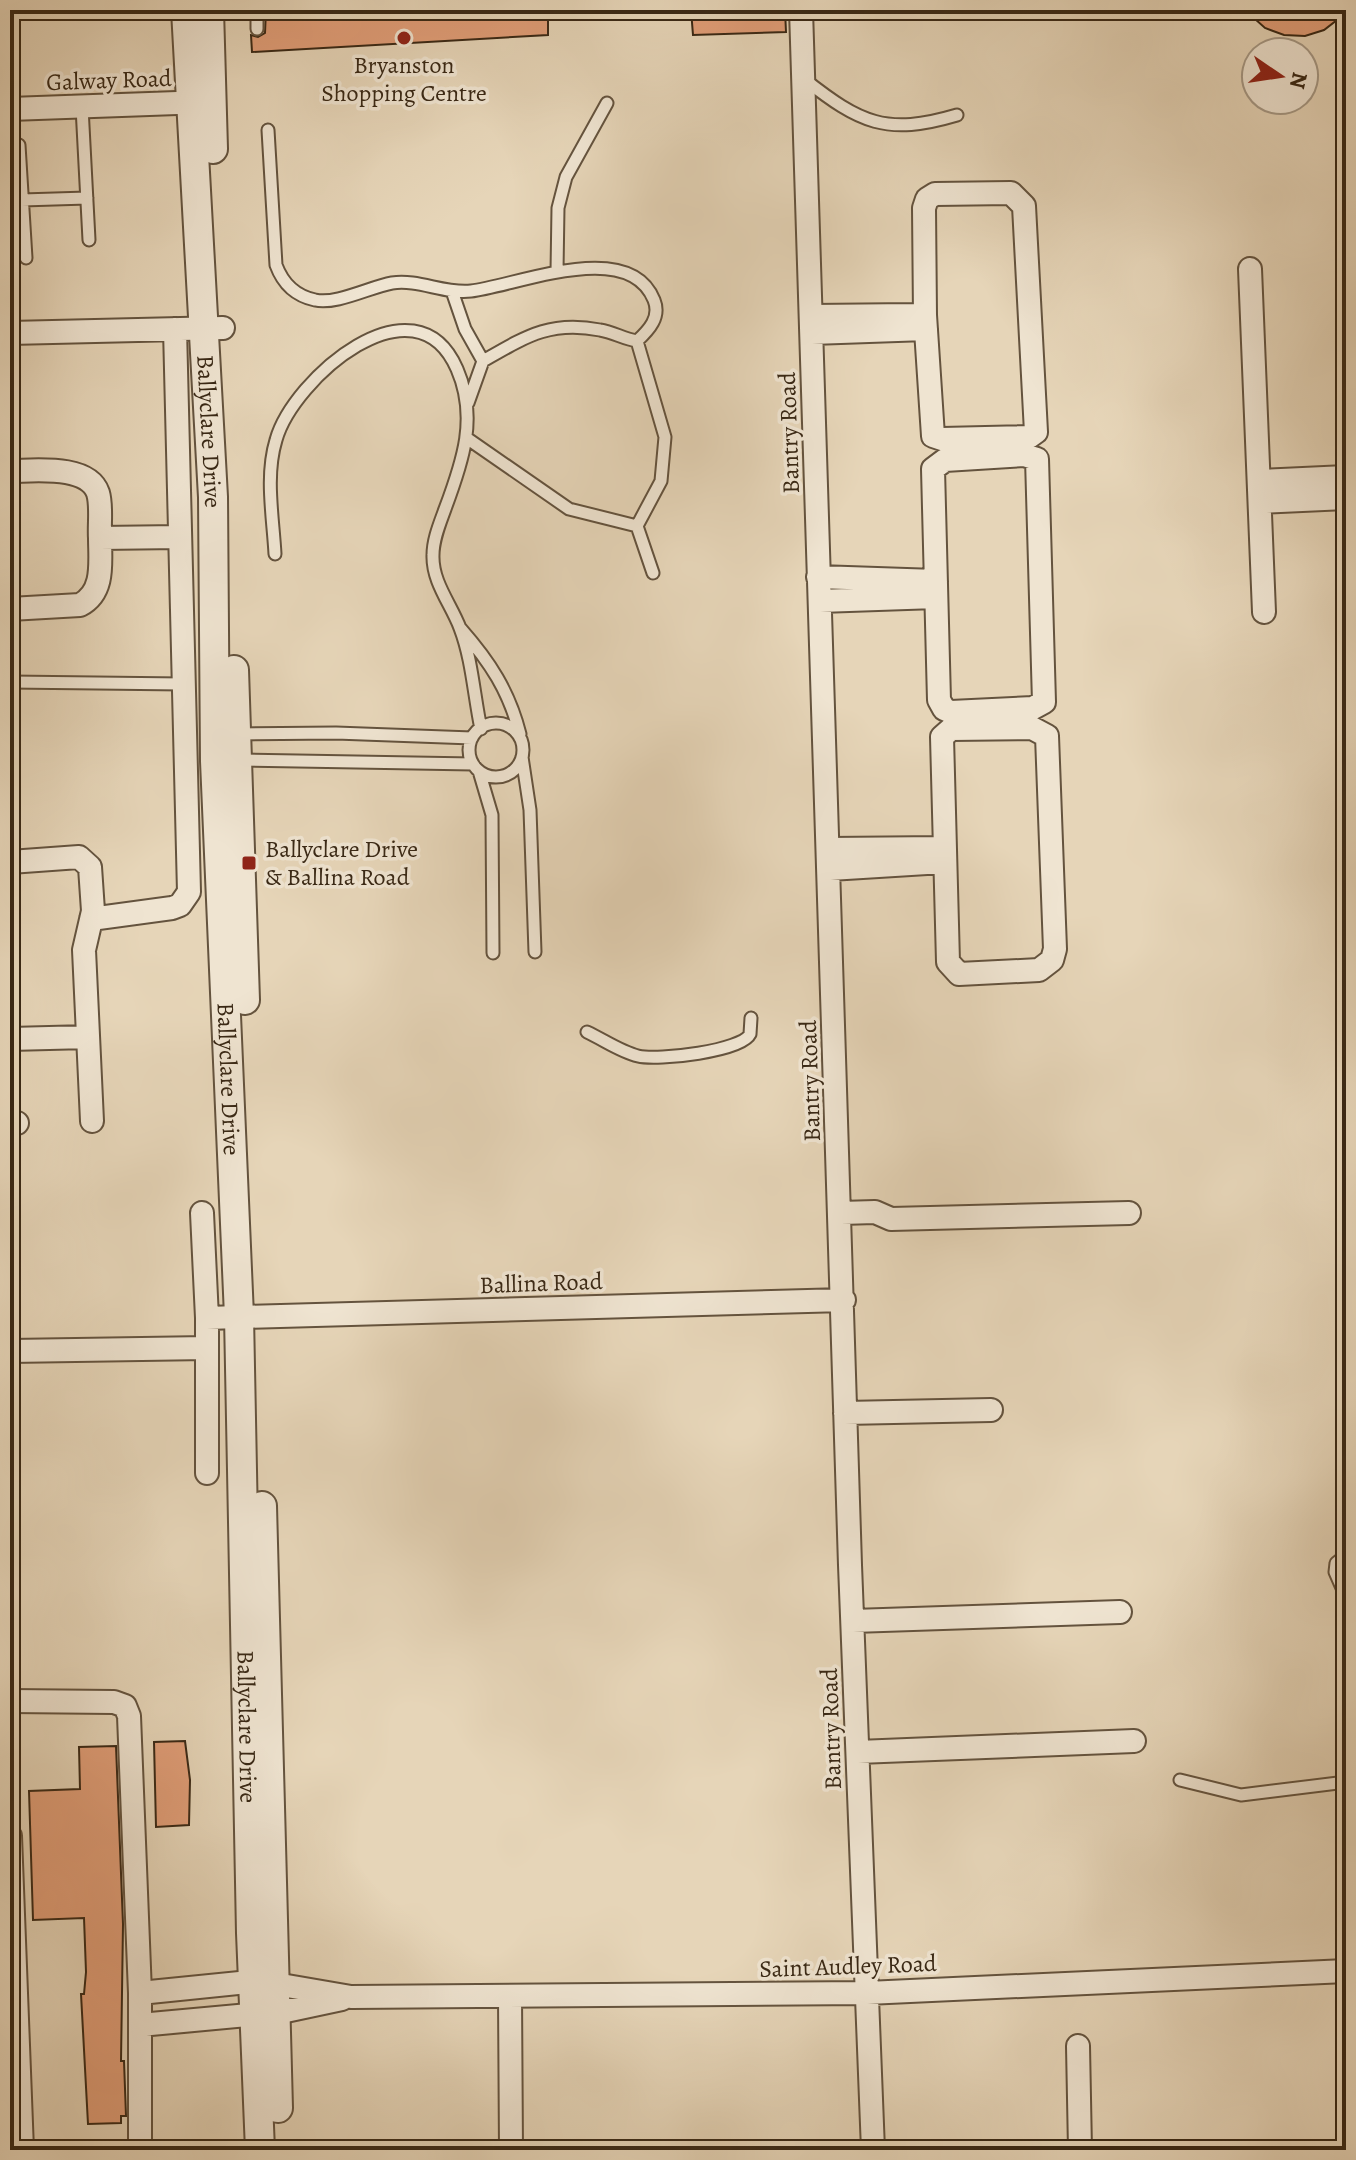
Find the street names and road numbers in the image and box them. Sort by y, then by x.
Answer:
street label: Galway Road [46,62,172,98]
street label: Ballyclare Drive [189,354,229,508]
street label: Bantry Road [771,372,807,494]
street label: Ballyclare Drive [209,1002,248,1156]
street label: Bantry Road [792,1020,828,1142]
street label: Ballina Road [479,1265,603,1301]
street label: Ballyclare Drive [230,1650,264,1804]
street label: Bantry Road [813,1668,849,1790]
street label: Saint Audley Road [759,1947,937,1985]

